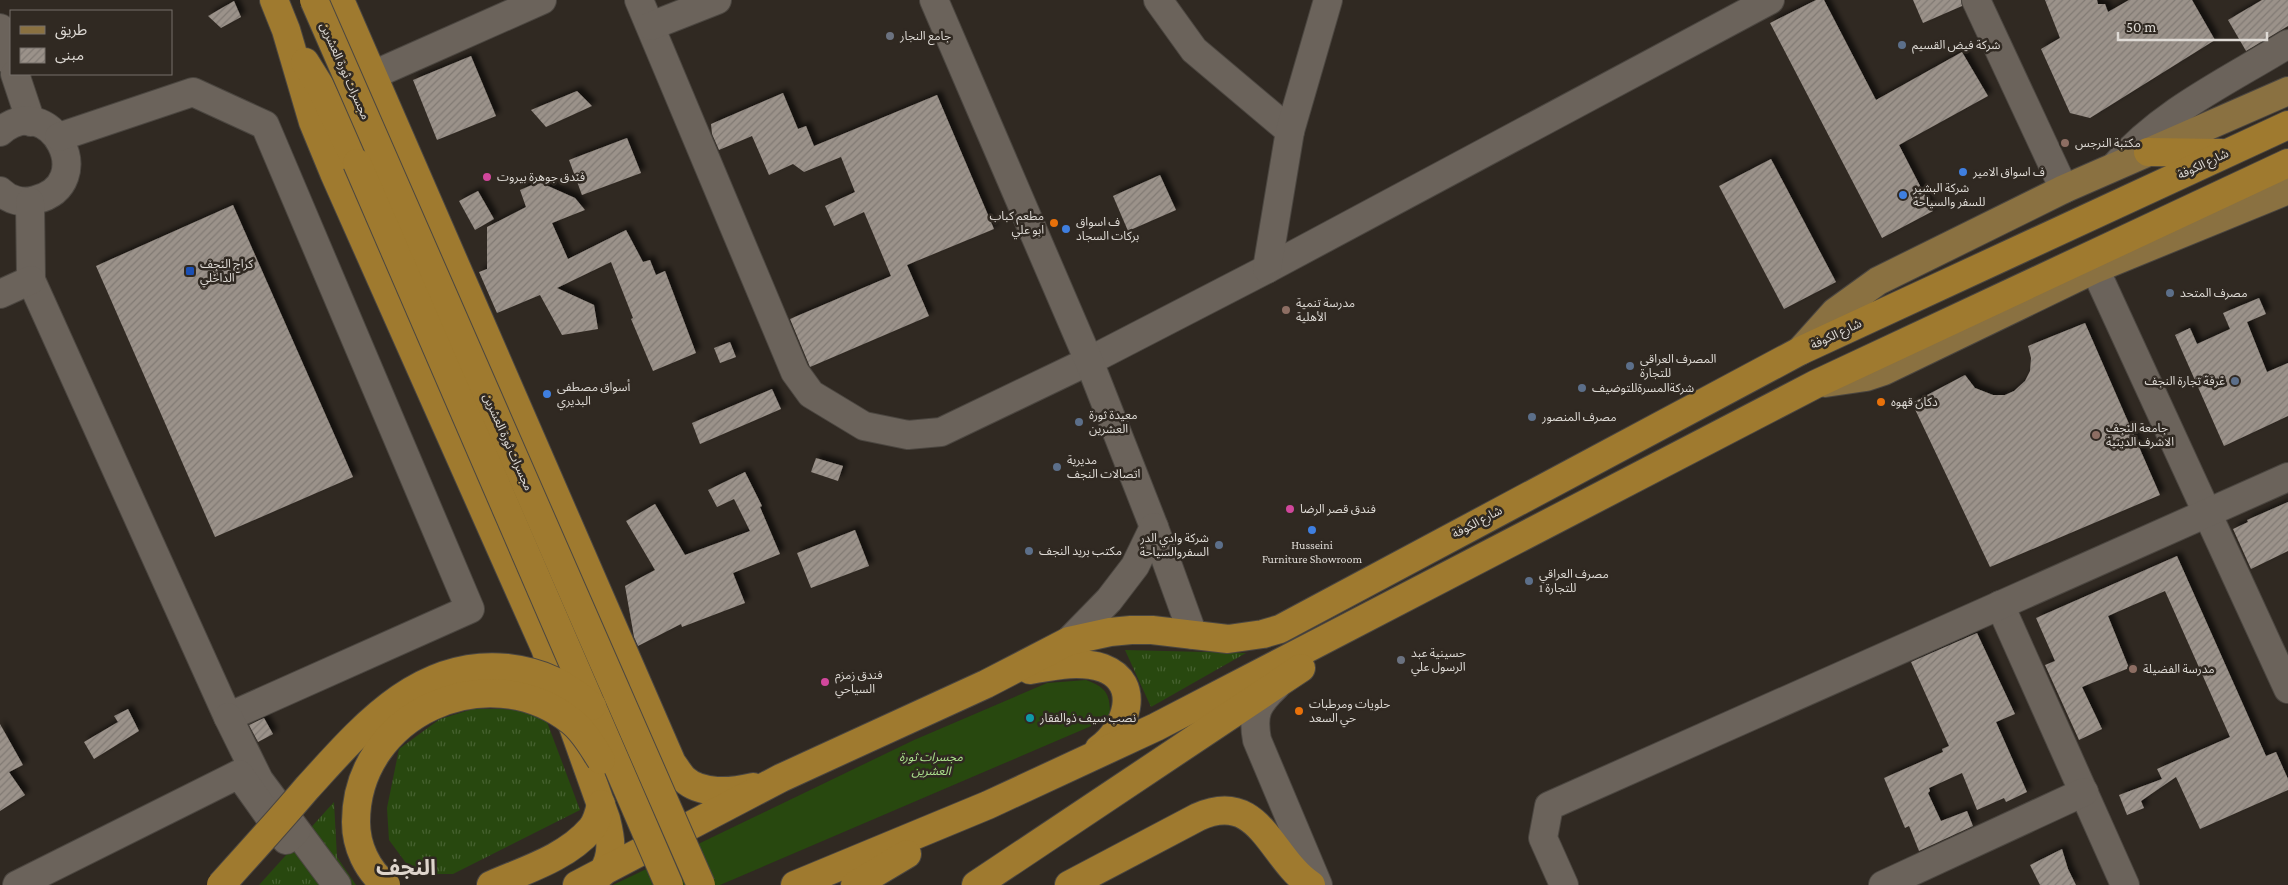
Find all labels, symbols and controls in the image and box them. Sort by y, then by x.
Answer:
legend [10,10,172,75]
scale bar [2118,10,2267,42]
text: 50 m [2126,19,2156,35]
street label: مجسرات ثورة العشرين [317,20,373,122]
text: طريق [55,22,87,40]
place label: جامع النجار [899,29,951,45]
marker: جامع النجار [884,30,896,42]
place label: شركة فيض القسيم [1912,38,2000,54]
marker: شركة فيض القسيم [1896,39,1908,51]
text: مبنى [55,47,84,64]
place label: مكتبة النرجس [2075,136,2141,150]
marker: مكتبة النرجس [2059,137,2071,149]
street label: شارع الكوفة [2175,146,2232,184]
place label: ف اسواق الامير [1972,165,2045,179]
marker: ف اسواق الامير [1957,166,1969,178]
place label: فندق جوهرة بيروت [497,170,585,184]
marker: فندق جوهرة بيروت [481,171,493,183]
place label: شركة البشير للسفر والسياحة [1912,181,1985,209]
marker: شركة البشير للسفر والسياحة [1897,189,1909,201]
place label: مطعم كباب ابو علي [989,209,1044,240]
place label: ف اسواق بركات السجاد [1076,215,1139,243]
marker: مطعم كباب ابو علي [1048,217,1060,229]
marker: ف اسواق بركات السجاد [1060,223,1072,235]
place label: كراج النجف الداخلي [200,257,254,288]
marker: كراج النجف الداخلي [184,265,196,277]
place label: مصرف المتحد [2180,286,2248,300]
marker: مصرف المتحد [2164,287,2176,299]
place label: مدرسة تنمية الأهلية [1296,296,1355,324]
marker: مدرسة تنمية الأهلية [1280,304,1292,316]
street label: شارع الكوفة [1808,316,1865,354]
place label: المصرف العراقي للتجارة [1640,352,1717,380]
marker: المصرف العراقي للتجارة [1624,360,1636,372]
place label: غرفة تجارة النجف [2144,374,2225,388]
marker: غرفة تجارة النجف [2229,375,2241,387]
place label: أسواق مصطفى البديري [557,379,630,411]
place label: شركةالمسرةللتوضيف [1592,381,1694,395]
marker: شركةالمسرةللتوضيف [1576,382,1588,394]
marker: أسواق مصطفى البديري [541,388,553,400]
street label: مجسرات ثورة العشرين [480,391,536,493]
place label: دكان قهوه [1891,395,1938,409]
marker: دكان قهوه [1875,396,1887,408]
place label: معيدة ثورة العشرين [1089,408,1138,436]
place label: مصرف المنصور [1541,410,1617,424]
marker: مصرف المنصور [1526,411,1538,423]
marker: معيدة ثورة العشرين [1073,416,1085,428]
place label: جامعة النجف الاشرف الدينية [2106,421,2174,449]
marker: جامعة النجف الاشرف الدينية [2090,429,2102,441]
place label: مديرية اتصالات النجف [1067,453,1141,481]
marker: مديرية اتصالات النجف [1051,461,1063,473]
place label: فندق قصر الرضا [1300,502,1376,516]
marker: فندق قصر الرضا [1284,503,1296,515]
street label: شارع الكوفة [1450,503,1505,543]
marker: Husseini Furniture Showroom [1306,524,1318,536]
place label: شركة وادي الدر السفروالسياحة [1139,531,1209,559]
place label: Husseini Furniture Showroom [1262,538,1362,566]
marker: شركة وادي الدر السفروالسياحة [1213,539,1225,551]
place label: مكتب بريد النجف [1039,544,1122,558]
marker: مكتب بريد النجف [1023,545,1035,557]
place label: مصرف العراقي للتجارة 1 [1539,567,1609,595]
marker: مصرف العراقي للتجارة 1 [1523,575,1535,587]
place label: حسينية عبد الرسول علي [1411,646,1466,677]
marker: حسينية عبد الرسول علي [1395,654,1407,666]
place label: مدرسة الفضيلة [2143,662,2214,676]
marker: مدرسة الفضيلة [2127,663,2139,675]
place label: فندق زمزم السياحي [835,668,883,699]
marker: فندق زمزم السياحي [819,676,831,688]
place label: حلويات ومرطبات حي السعد [1309,697,1390,728]
marker: حلويات ومرطبات حي السعد [1293,705,1305,717]
place label: نصب سيف ذوالفقار [1039,711,1136,725]
marker: نصب سيف ذوالفقار [1024,712,1036,724]
park label: مجسرات ثورة العشرين [899,750,964,778]
district label: النجف [376,855,436,880]

